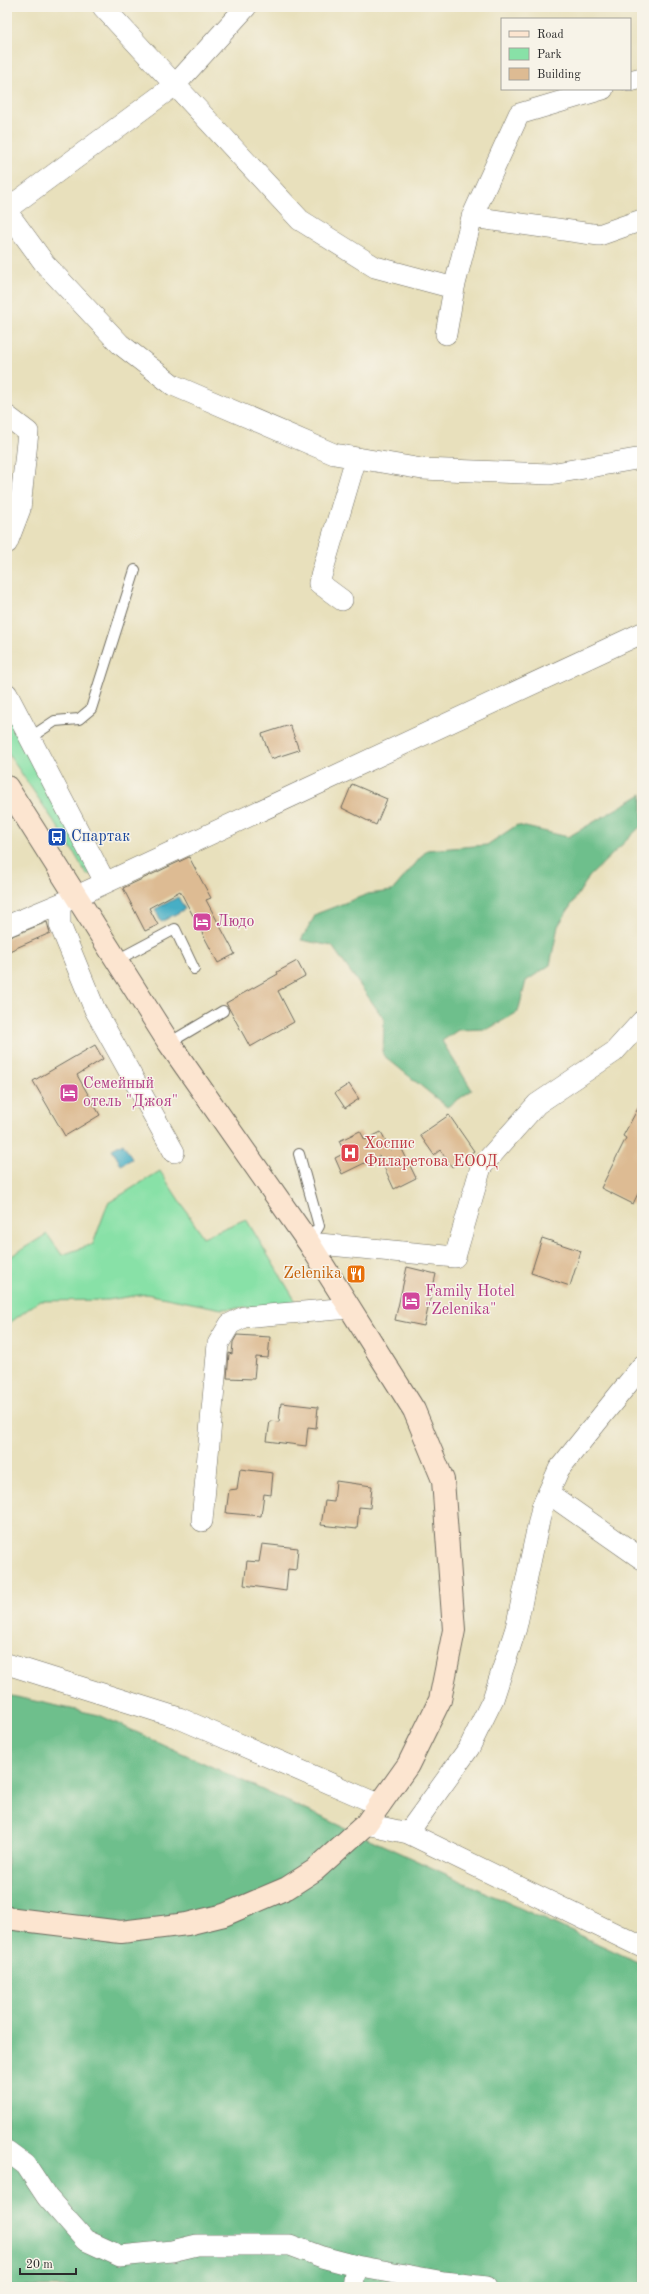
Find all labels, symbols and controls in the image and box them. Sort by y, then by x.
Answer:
legend [501,18,631,90]
text: Road [537,29,564,41]
text: Park [537,49,562,61]
text: Building [537,69,581,81]
bus stop icon: Спартак [46,826,68,848]
place label: Спартак [71,829,130,845]
hotel icon: Людо [191,911,213,933]
place label: Людо [216,914,254,930]
place label: Семейный отель "Джоя" [83,1076,178,1110]
hotel icon: Семейный отель "Джоя" [58,1082,80,1104]
place label: Хоспис Филаретова ЕООД [364,1136,498,1170]
hospital icon: Хоспис Филаретова ЕООД [339,1142,361,1164]
restaurant icon: Zelenika [345,1263,367,1285]
place label: Zelenika [283,1266,342,1282]
place label: Family Hotel "Zelenika" [425,1284,515,1318]
hotel icon: Family Hotel "Zelenika" [400,1290,422,1312]
scale bar [20,2250,76,2276]
text: 20 m [26,2259,53,2271]

